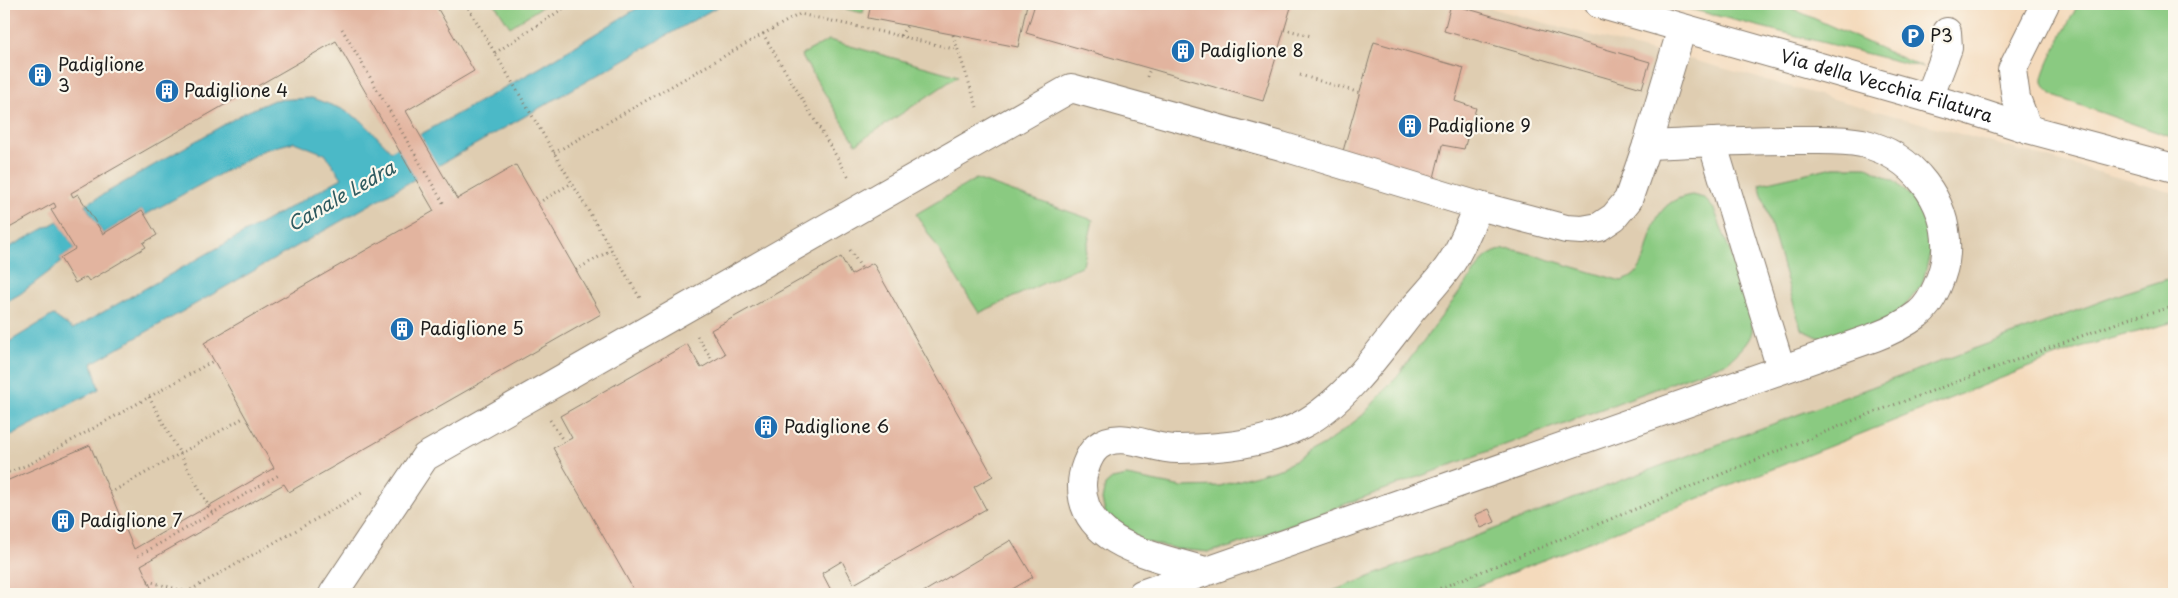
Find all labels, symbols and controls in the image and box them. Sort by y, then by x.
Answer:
place label: P3 [1930,21,1953,48]
parking icon: P3 [1900,23,1926,49]
place label: Padiglione 8 [1200,36,1304,63]
building icon: Padiglione 8 [1170,38,1196,64]
street label: Via della Vecchia Filatura [1777,41,1997,129]
place label: Padiglione 3 [58,50,145,98]
building icon: Padiglione 3 [27,62,53,88]
place label: Padiglione 4 [184,76,288,103]
building icon: Padiglione 4 [154,78,180,104]
place label: Padiglione 9 [1428,111,1531,138]
building icon: Padiglione 9 [1397,113,1423,139]
water label: Canale Ledra [281,152,401,237]
place label: Padiglione 5 [420,314,524,341]
building icon: Padiglione 5 [389,316,415,342]
place label: Padiglione 6 [784,412,889,439]
building icon: Padiglione 6 [753,414,779,440]
place label: Padiglione 7 [80,506,182,533]
building icon: Padiglione 7 [50,508,76,534]

